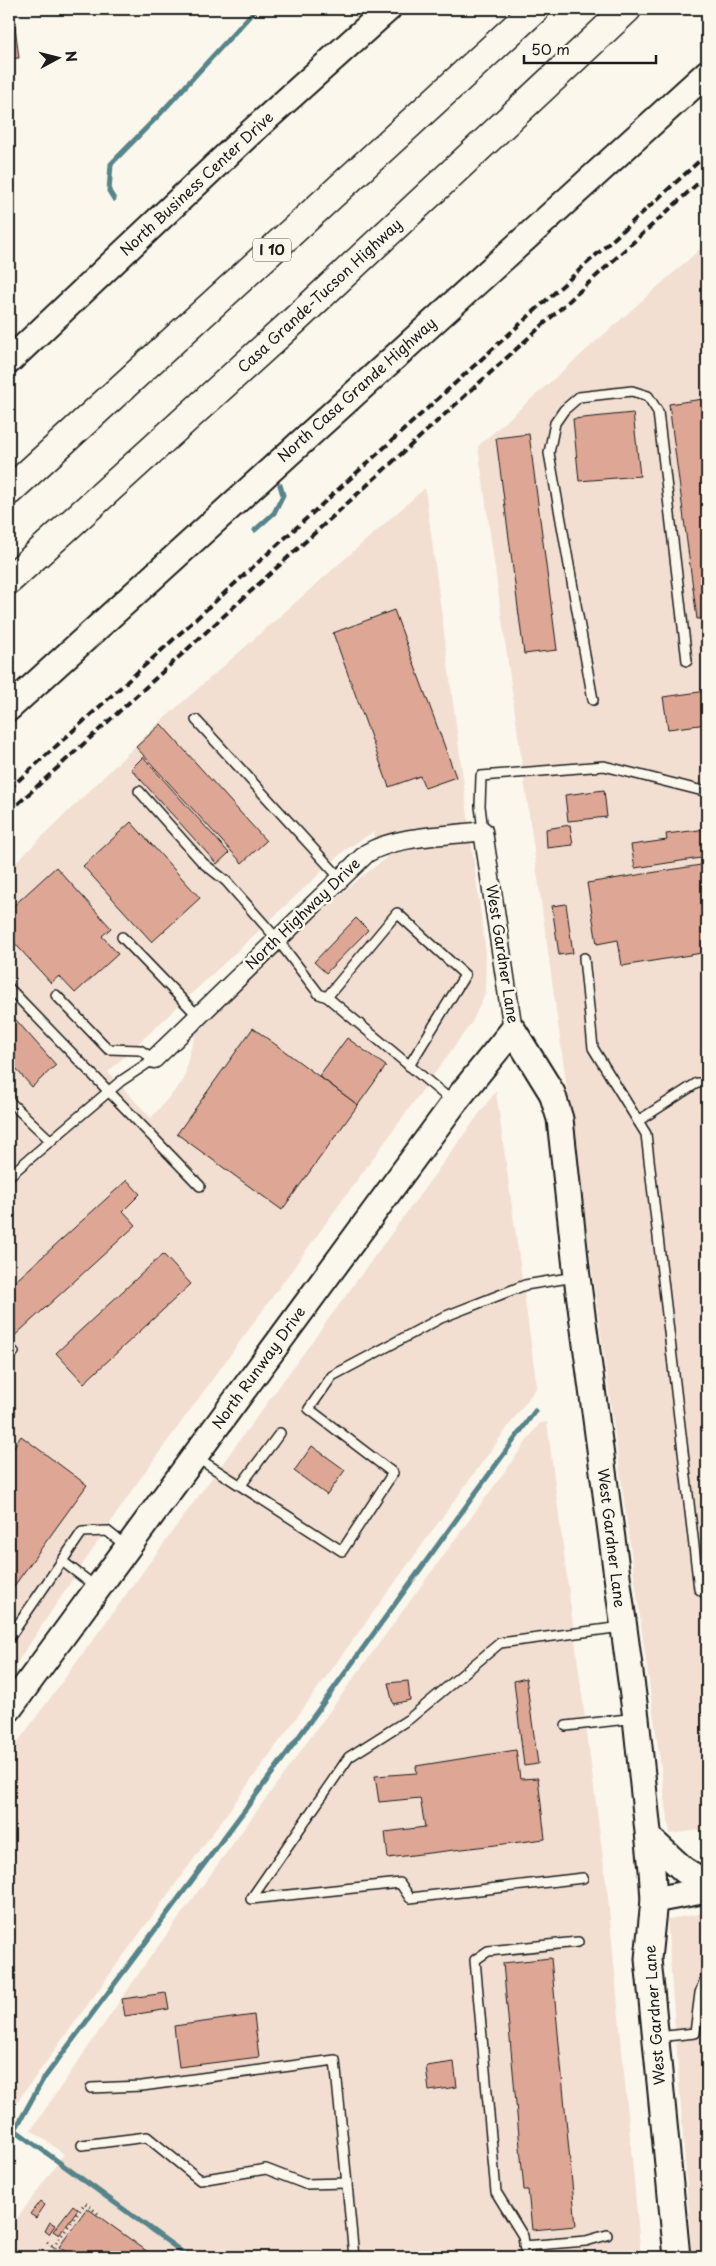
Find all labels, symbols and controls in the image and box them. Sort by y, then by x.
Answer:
north arrow [32,32,82,82]
scale bar [524,32,656,64]
text: 50 m [531,37,570,60]
text: N [60,50,82,63]
street label: North Business Center Drive [114,105,278,260]
street label: Casa Grande-Tucson Highway [232,212,406,378]
road number: I 10 [253,238,291,262]
street label: North Casa Grande Highway [271,311,441,467]
street label: North Highway Drive [239,852,365,974]
street label: West Gardner Lane [481,883,526,1025]
street label: North Runway Drive [205,1301,310,1433]
street label: West Gardner Lane [593,1467,632,1609]
street label: West Gardner Lane [637,1944,670,2086]

